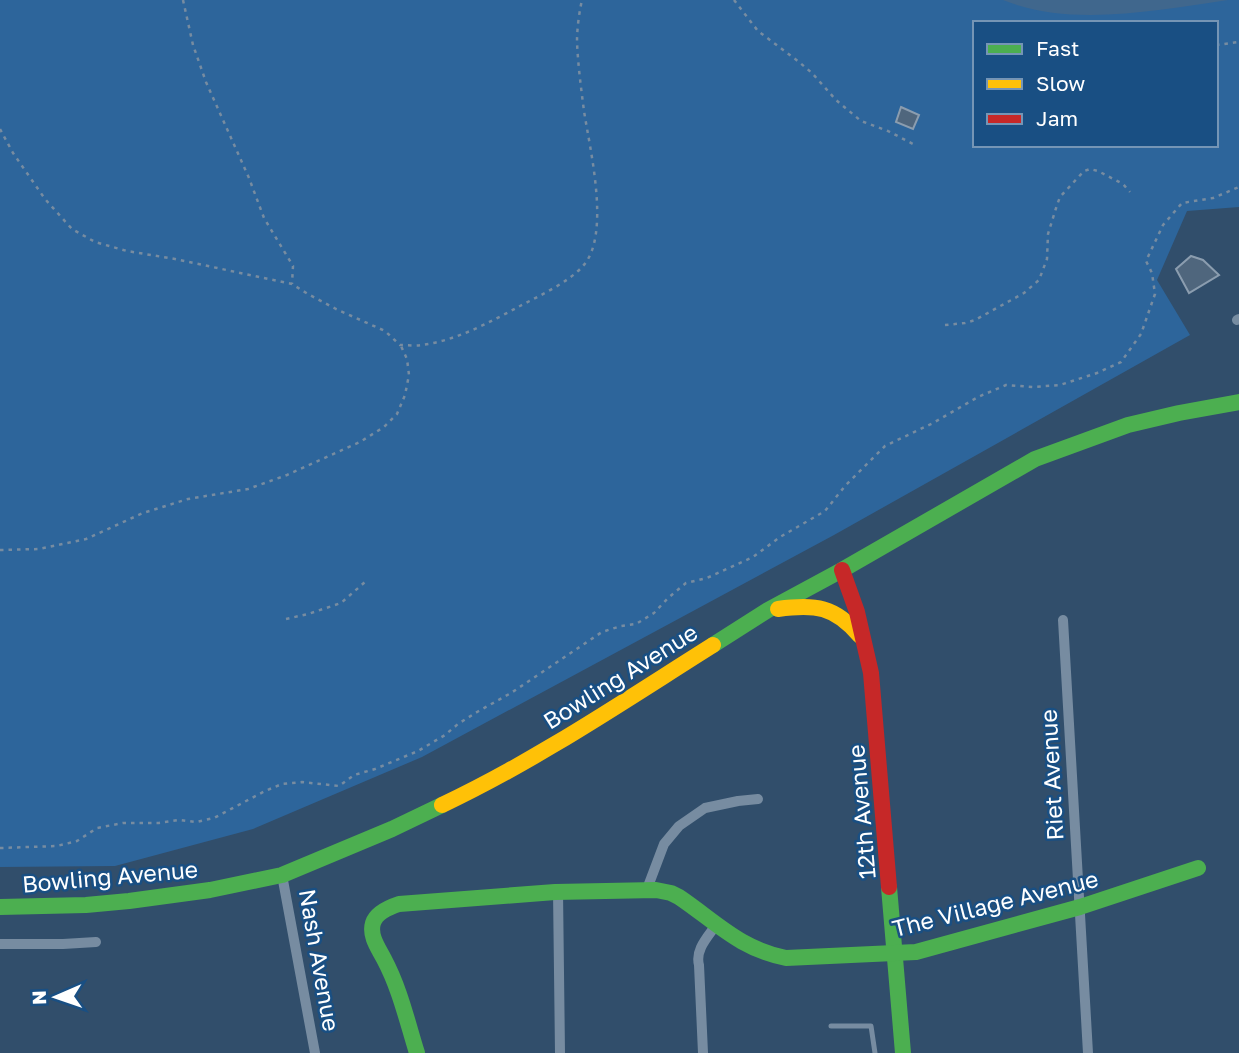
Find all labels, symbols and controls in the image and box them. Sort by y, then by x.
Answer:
legend [973,21,1218,147]
text: Fast [1036,35,1079,61]
text: Slow [1036,70,1085,96]
text: Jam [1036,105,1078,131]
street label: Bowling Avenue [538,617,702,735]
street label: Riet Avenue [1034,709,1068,841]
street label: 12th Avenue [841,744,881,880]
street label: Bowling Avenue [21,854,199,898]
street label: The Village Avenue [889,864,1101,942]
street label: Nash Avenue [294,887,346,1033]
north arrow [21,962,91,1032]
text: N [27,990,50,1005]

